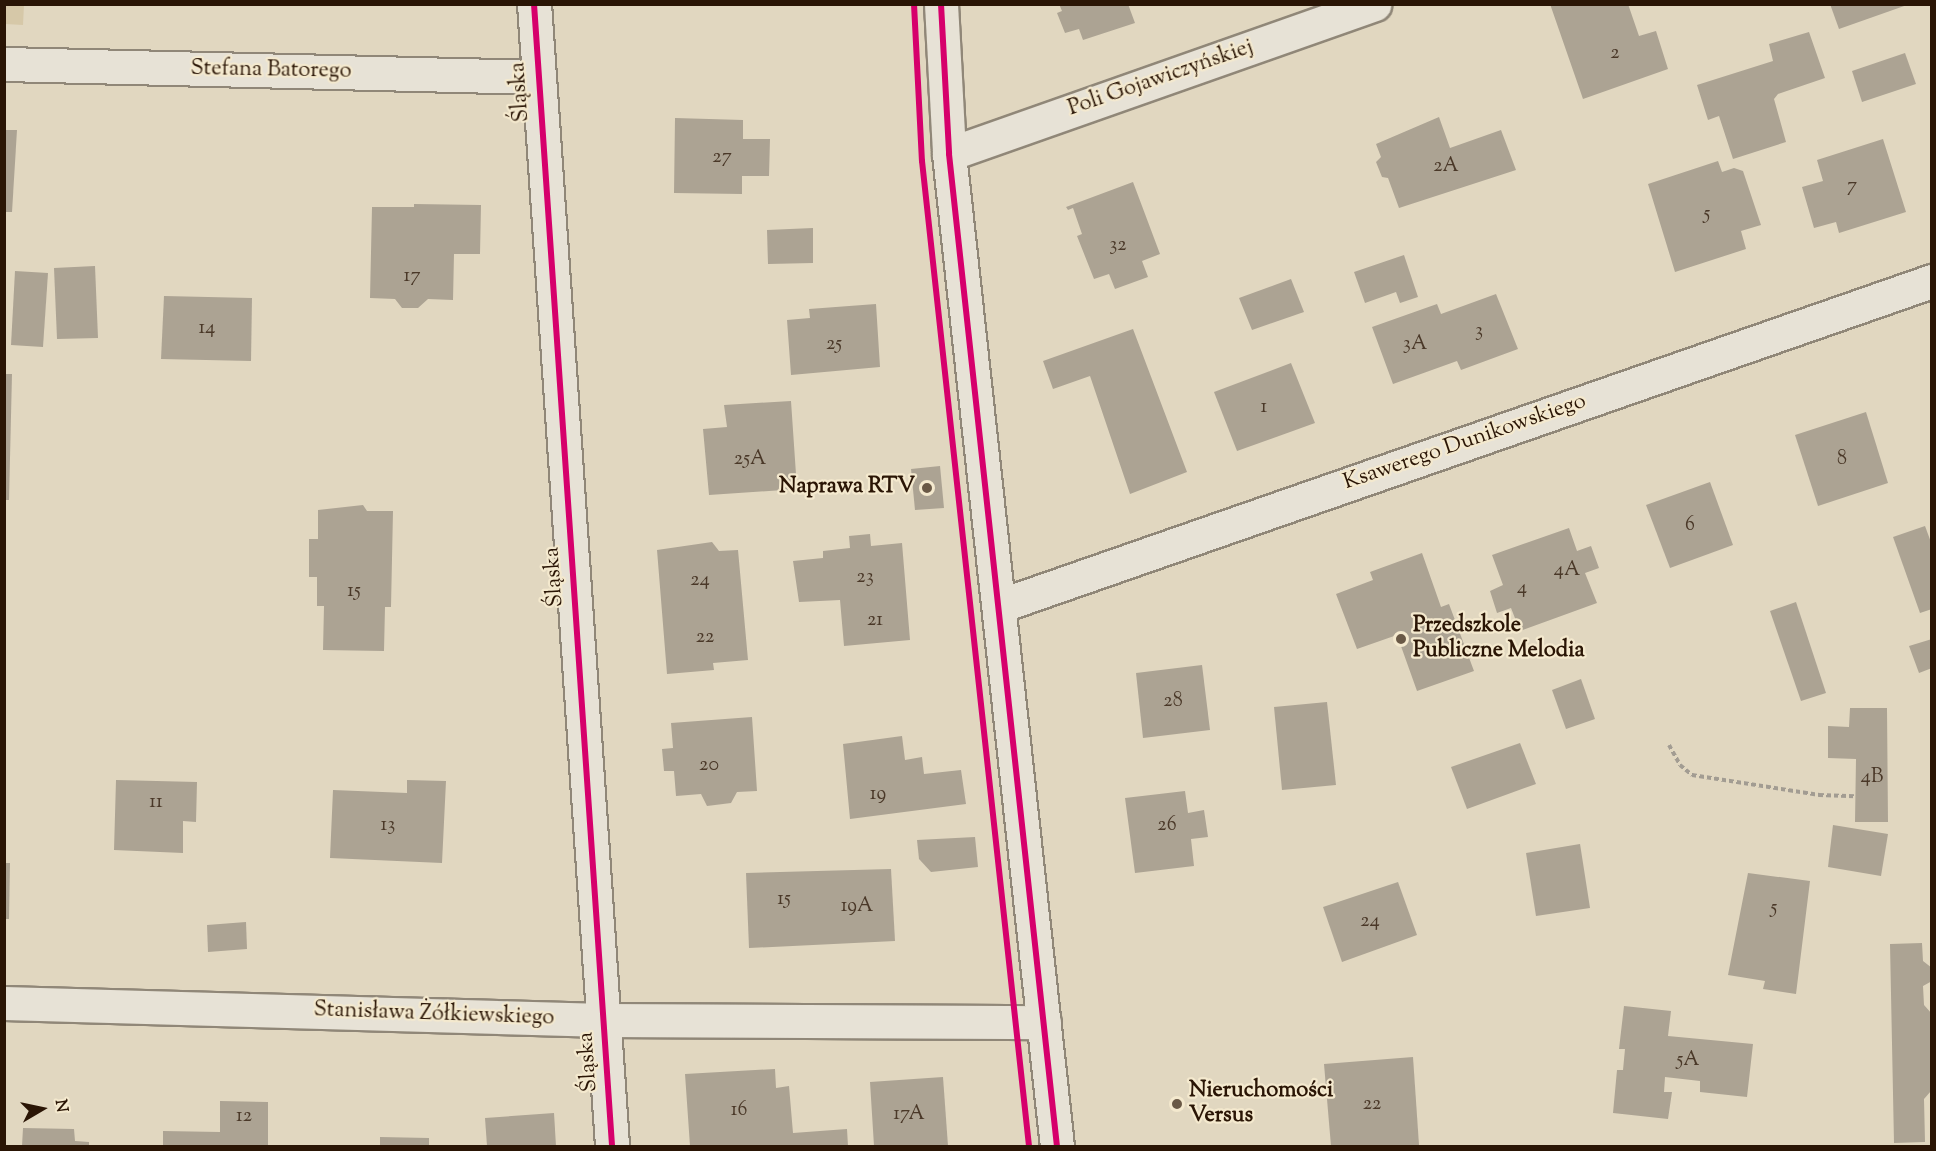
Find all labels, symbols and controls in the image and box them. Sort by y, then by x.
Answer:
street label: Poli Gojawiczyńskiej [1065,35,1257,123]
house number: 2 [1610,41,1620,65]
street label: Stefana Batorego [190,56,352,86]
street label: Śląska [506,61,536,123]
house number: 27 [712,145,732,169]
house number: 2A [1433,154,1459,178]
house number: 7 [1847,174,1857,198]
house number: 5 [1704,202,1710,226]
house number: 32 [1109,233,1127,257]
house number: 17 [404,264,420,288]
house number: 14 [199,316,215,340]
house number: 3 [1475,319,1483,343]
house number: 25 [826,332,842,356]
house number: 3A [1403,332,1427,356]
street label: Ksawerego Dunikowskiego [1340,389,1590,497]
house number: 1 [1261,395,1267,419]
house number: 25A [734,447,766,471]
house number: 8 [1837,447,1847,471]
place label: Naprawa RTV [779,475,915,501]
marker: Naprawa RTV [920,481,934,495]
house number: 6 [1685,513,1695,537]
street label: Śląska [540,546,570,608]
house number: 4A [1554,558,1580,582]
house number: 23 [856,565,874,589]
house number: 24 [690,568,710,592]
house number: 4 [1517,576,1527,600]
house number: 15 [347,579,361,603]
house number: 21 [867,608,883,632]
place label: Przedszkole Publiczne Melodia [1413,613,1585,664]
house number: 22 [696,625,714,649]
marker: Przedszkole Publiczne Melodia [1394,632,1408,646]
house number: 28 [1163,689,1183,713]
house number: 20 [699,753,719,777]
house number: 4B [1861,765,1883,789]
house number: 19 [870,782,886,806]
house number: 11 [149,790,163,814]
house number: 13 [381,813,395,837]
house number: 26 [1157,813,1177,837]
house number: 15 [777,887,791,911]
house number: 19A [841,894,873,918]
house number: 5 [1771,896,1777,920]
house number: 24 [1360,909,1380,933]
street label: Stanisława Żółkiewskiego [313,998,555,1032]
street label: Śląska [574,1031,604,1093]
house number: 5A [1676,1048,1700,1072]
place label: Nieruchomości Versus [1189,1078,1333,1130]
north arrow [12,1079,72,1139]
house number: 22 [1363,1092,1381,1116]
marker: Nieruchomości Versus [1170,1097,1184,1111]
text: N [48,1098,73,1114]
house number: 16 [731,1098,747,1122]
house number: 17A [893,1102,925,1126]
house number: 12 [236,1104,252,1128]

